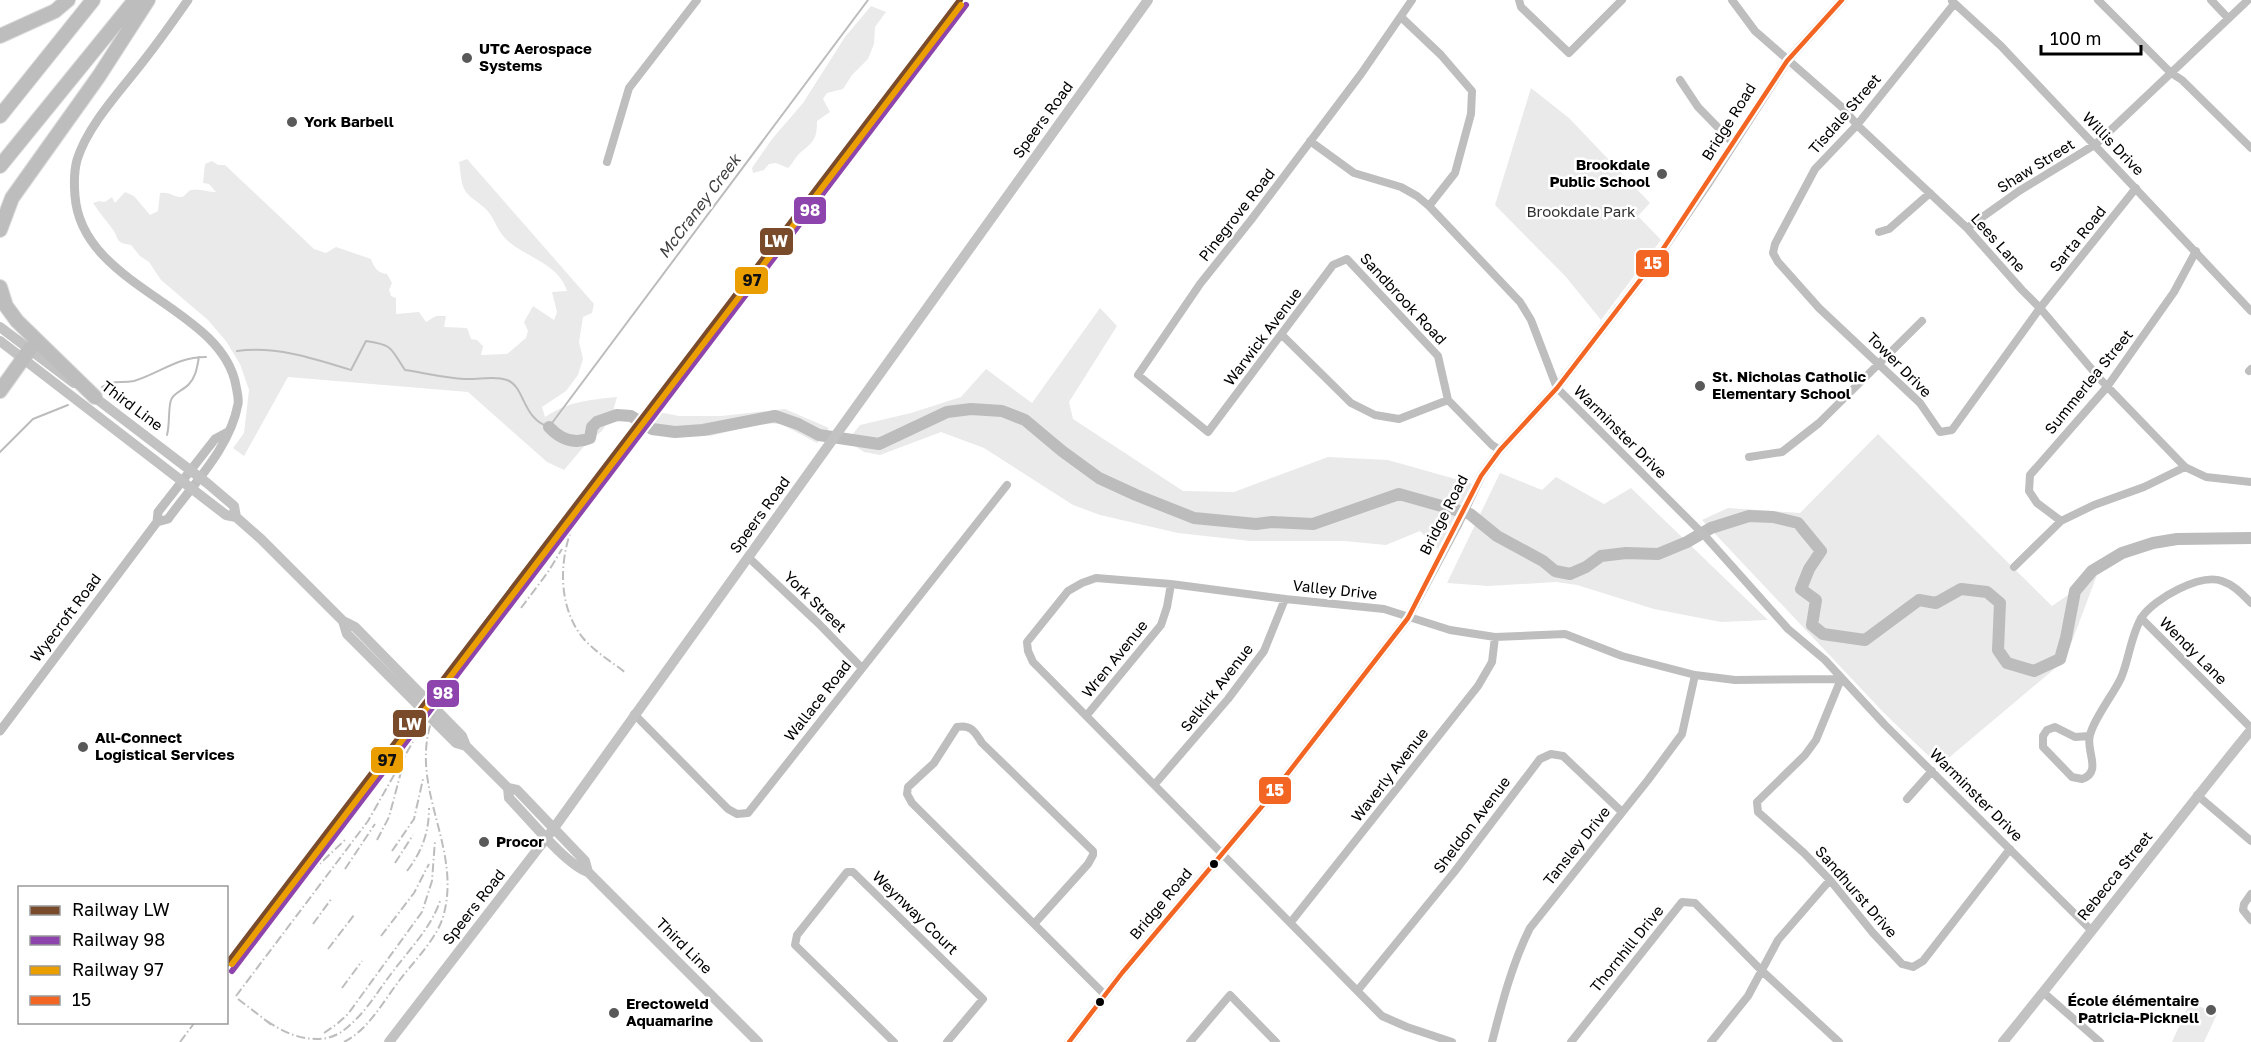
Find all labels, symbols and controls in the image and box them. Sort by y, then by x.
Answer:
scale bar [2041,18,2142,56]
text: 100 m [2050,27,2101,49]
place label: UTC Aerospace Systems [479,39,592,74]
marker: UTC Aerospace Systems [460,51,474,65]
street label: Tisdale Street [1804,70,1884,157]
street label: Speers Road [1008,78,1076,161]
street label: Bridge Road [1697,80,1759,163]
street label: Willis Drive [2079,108,2149,179]
place label: York Barbell [304,112,394,130]
marker: York Barbell [285,115,299,129]
street label: Shaw Street [1994,134,2077,196]
water label: McCraney Creek [653,149,746,262]
place label: Brookdale Public School [1550,155,1650,190]
street label: Pinegrove Road [1194,164,1278,264]
marker: Brookdale Public School [1655,167,1669,181]
line badge: 98 [793,196,827,225]
text: 98 [800,200,820,220]
park label: Brookdale Park [1526,202,1636,220]
street label: Sarta Road [2045,202,2109,275]
street label: Lees Lane [1968,209,2030,276]
line badge: LW [759,227,794,256]
text: LW [764,231,788,251]
street label: Sandbrook Road [1357,249,1451,348]
line badge: 15 [1635,249,1670,278]
text: 15 [1644,253,1662,273]
line badge: 97 [734,266,769,295]
text: 97 [743,270,762,290]
street label: Warwick Avenue [1220,284,1305,389]
street label: Summerlea Street [2040,325,2136,437]
street label: Tower Drive [1864,328,1936,401]
place label: St. Nicholas Catholic Elementary School [1712,367,1866,402]
street label: Third Line [99,376,167,434]
marker: St. Nicholas Catholic Elementary School [1693,379,1707,393]
street label: Warminster Drive [1570,381,1671,482]
street label: Bridge Road [1415,471,1471,558]
street label: Speers Road [725,473,793,556]
street label: York Street [781,567,851,636]
street label: Wyecroft Road [26,570,104,665]
street label: Valley Drive [1292,576,1379,602]
street label: Wendy Lane [2156,613,2231,688]
street label: Wren Avenue [1078,616,1151,701]
street label: Selkirk Avenue [1176,640,1256,735]
street label: Wallace Road [780,656,854,744]
line badge: 98 [426,679,460,708]
text: 98 [433,683,453,703]
line badge: LW [392,709,427,738]
text: LW [398,714,422,734]
street label: Waverly Avenue [1347,724,1432,825]
place label: All-Connect Logistical Services [95,728,235,763]
marker: All-Connect Logistical Services [76,740,90,754]
street label: Warminster Drive [1926,744,2027,845]
line badge: 97 [370,746,404,774]
text: 97 [378,750,397,770]
street label: Sheldon Avenue [1429,772,1514,876]
line badge: 15 [1258,776,1292,805]
text: 15 [1266,780,1284,800]
street label: Tansley Drive [1539,802,1614,888]
street label: Rebecca Street [2073,827,2156,924]
place label: Procor [496,832,544,850]
marker: Procor [477,835,491,849]
street label: Sandhurst Drive [1812,842,1902,941]
unlabelled marker [1208,858,1220,870]
street label: Bridge Road [1125,864,1195,943]
street label: Speers Road [438,865,508,948]
street label: Weynway Court [869,867,962,958]
legend [18,886,228,1024]
text: Railway LW [72,898,170,920]
street label: Thornhill Drive [1586,901,1667,995]
street label: Third Line [653,914,717,977]
text: Railway 98 [72,928,165,950]
text: Railway 97 [72,958,164,980]
text: 15 [72,988,91,1010]
place label: École élémentaire Patricia-Picknell [2068,991,2199,1026]
place label: Erectoweld Aquamarine [626,994,713,1029]
unlabelled marker [1094,996,1106,1008]
marker: École élémentaire Patricia-Picknell [2204,1003,2218,1017]
marker: Erectoweld Aquamarine [607,1006,621,1020]

